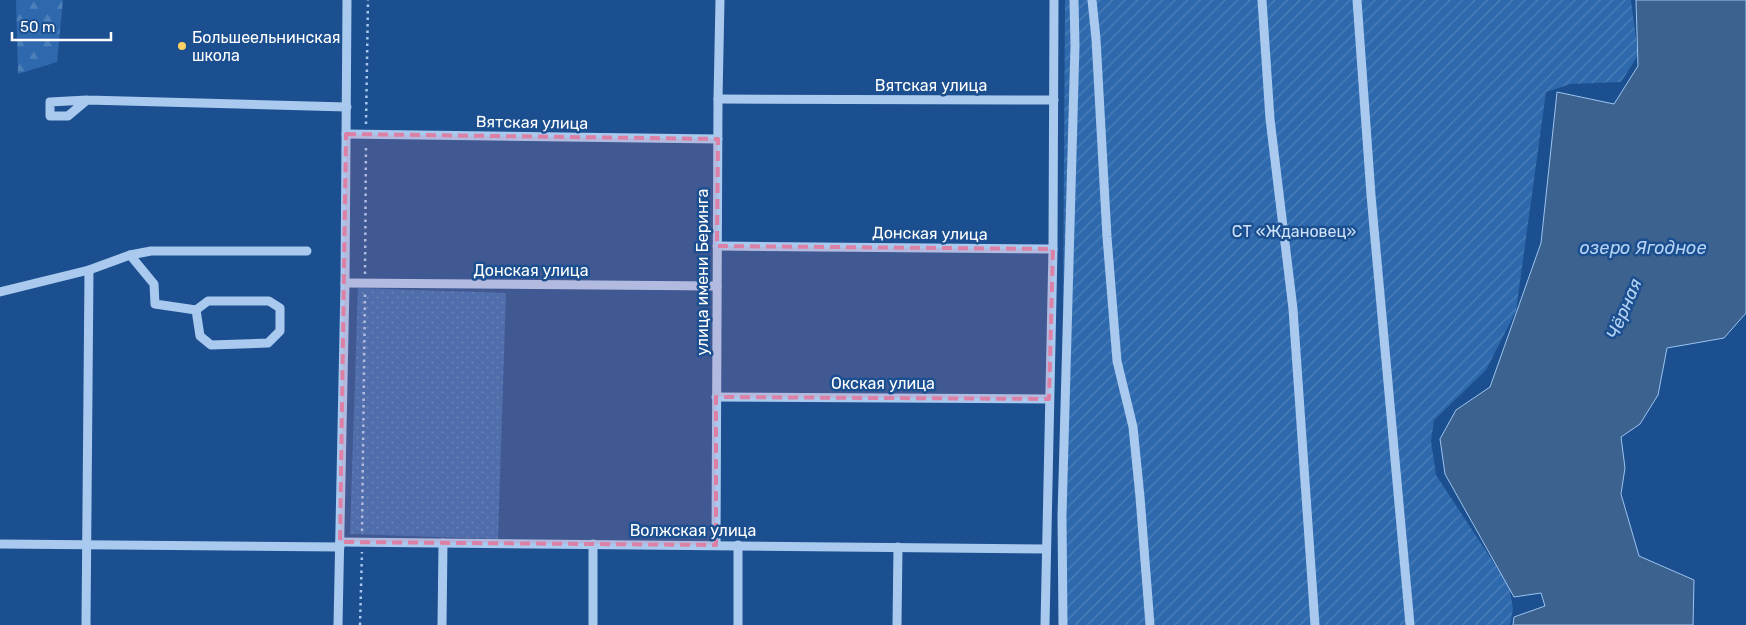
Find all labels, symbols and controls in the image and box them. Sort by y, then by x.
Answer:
scale bar [12,10,111,42]
text: 50 m [20,18,55,36]
place label: Большеельнинская школа [192,28,341,65]
marker: Большеельнинская школа [176,40,188,52]
street label: Вятская улица [875,76,987,95]
street label: Вятская улица [476,112,588,133]
street label: улица имени Беринга [693,189,712,355]
park label: СТ «Ждановец» [1232,222,1356,241]
street label: Донская улица [872,223,988,244]
water label: озеро Ягодное [1580,237,1706,259]
street label: Донская улица [473,261,589,280]
water label: Чёрная [1601,275,1647,343]
street label: Окская улица [831,374,935,393]
street label: Волжская улица [630,521,756,540]

